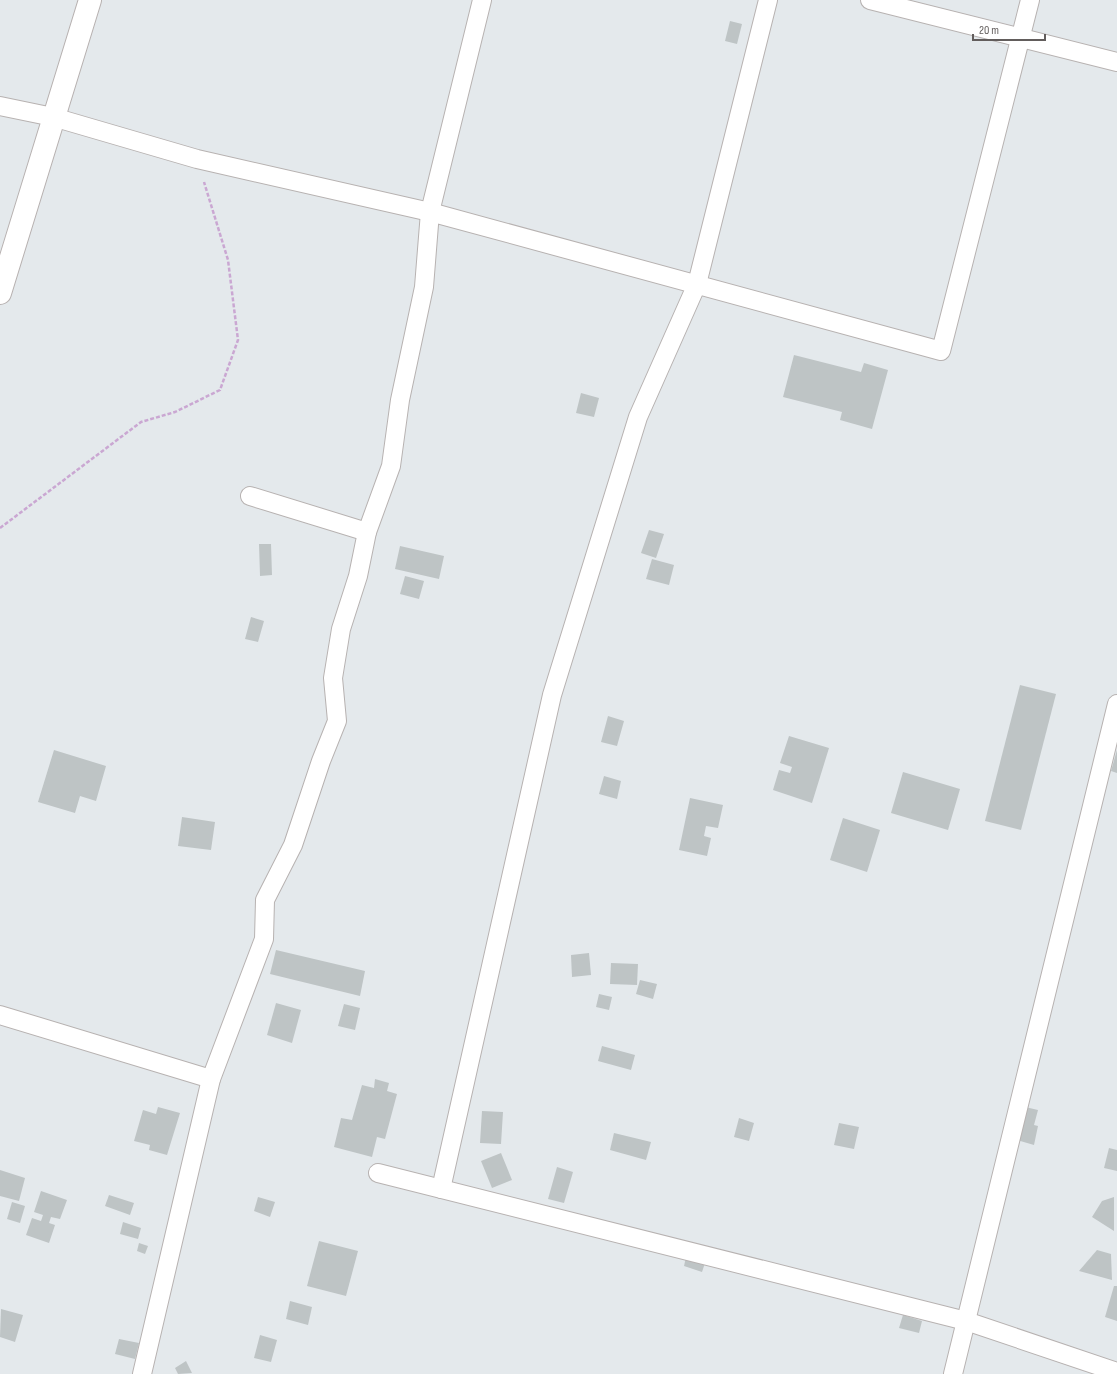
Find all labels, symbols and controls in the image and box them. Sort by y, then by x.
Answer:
scale bar [973,16,1045,42]
text: 20 m [979,23,999,38]

